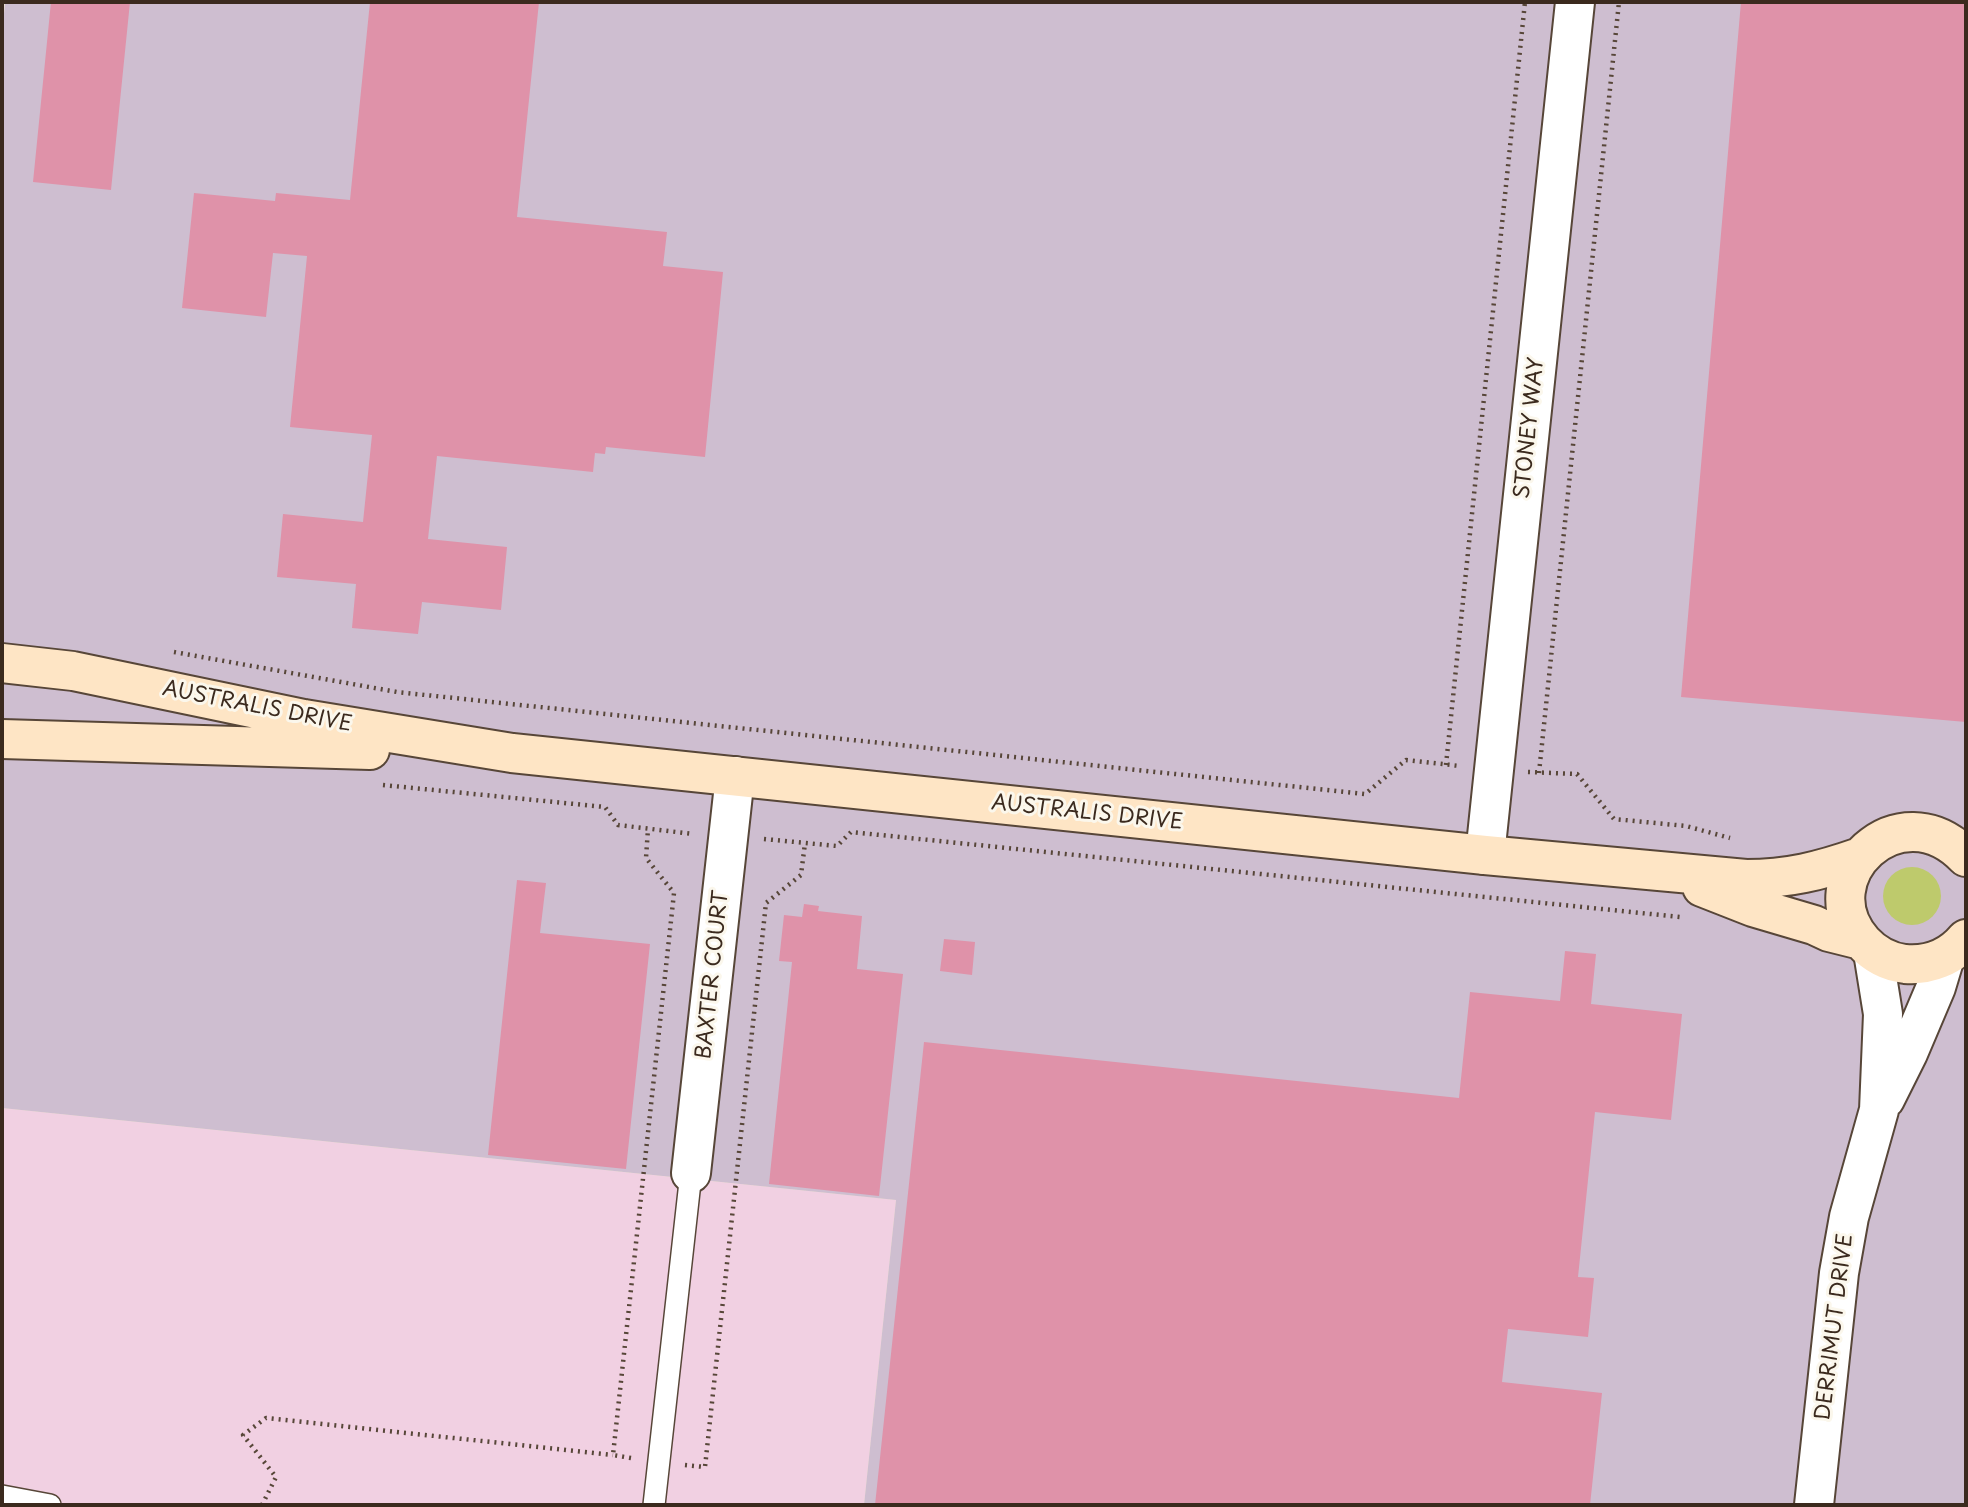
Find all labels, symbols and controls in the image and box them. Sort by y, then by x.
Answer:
street label: STONEY WAY [1510,356,1550,500]
street label: AUSTRALIS DRIVE [160,676,354,738]
street label: AUSTRALIS DRIVE [990,790,1184,836]
street label: BAXTER COURT [692,889,734,1061]
street label: DERRIMUT DRIVE [1811,1232,1859,1422]

